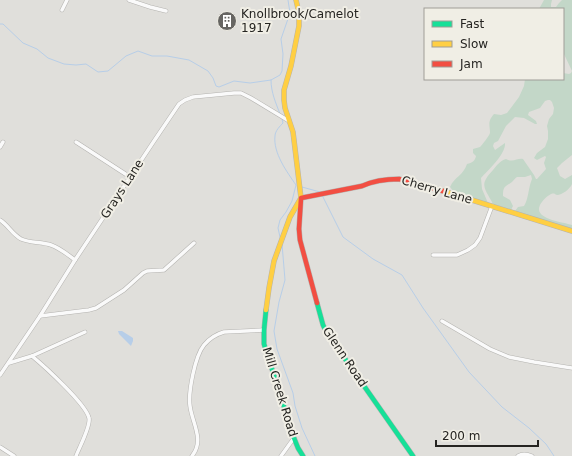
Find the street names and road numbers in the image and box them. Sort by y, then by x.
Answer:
street label: Grays Lane [98,157,146,221]
street label: Cherry Lane [400,173,474,207]
street label: Glenn Road [320,324,370,390]
street label: Mill Creek Road [260,346,300,438]

